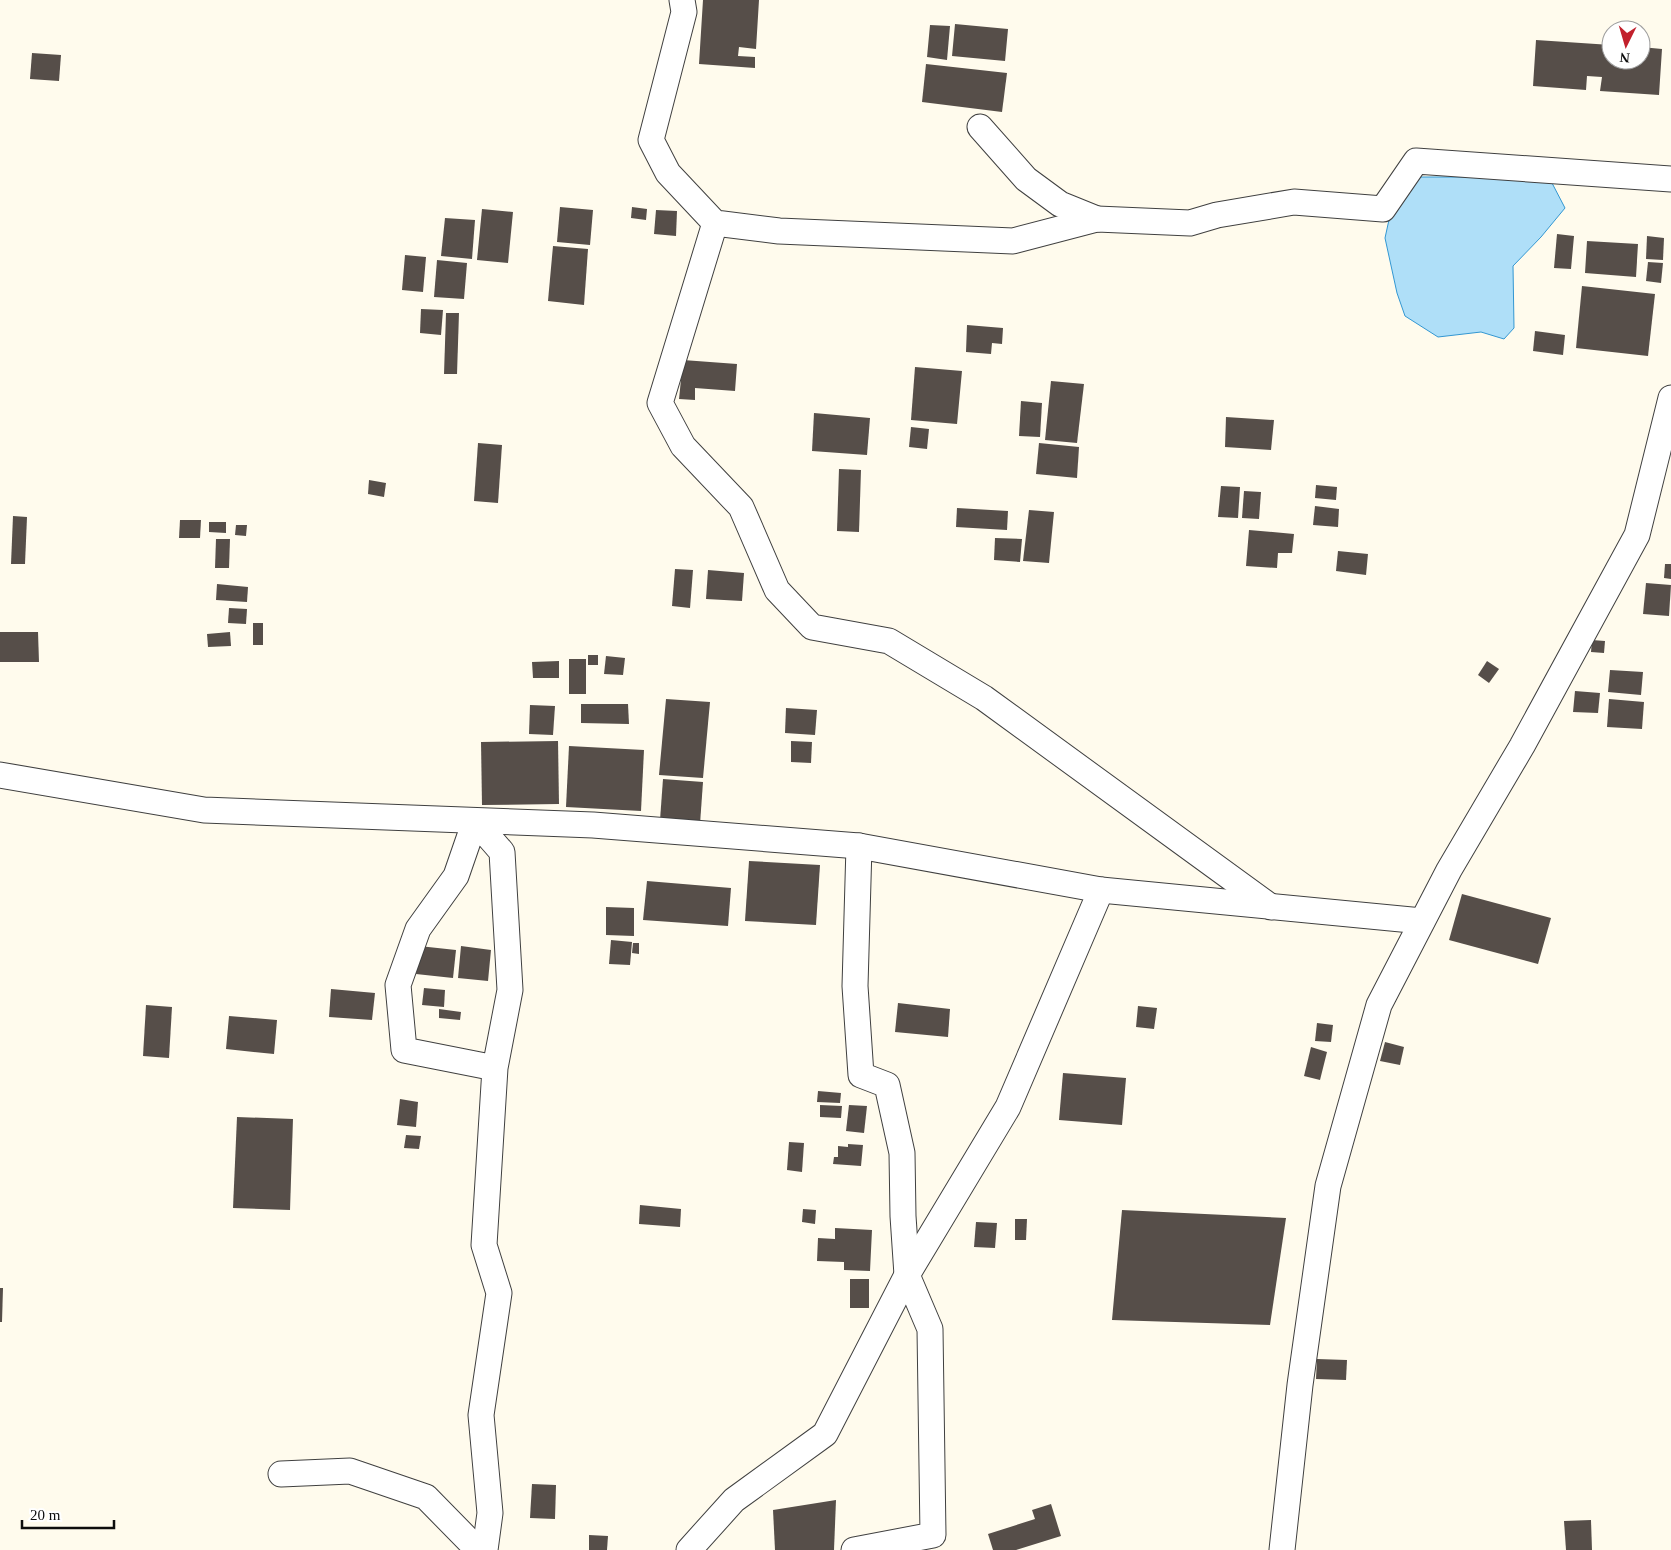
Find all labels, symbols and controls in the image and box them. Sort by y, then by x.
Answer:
north arrow [1601,20,1651,70]
text: N [1619,50,1631,65]
scale bar [22,1498,115,1530]
text: 20 m [30,1507,61,1523]

